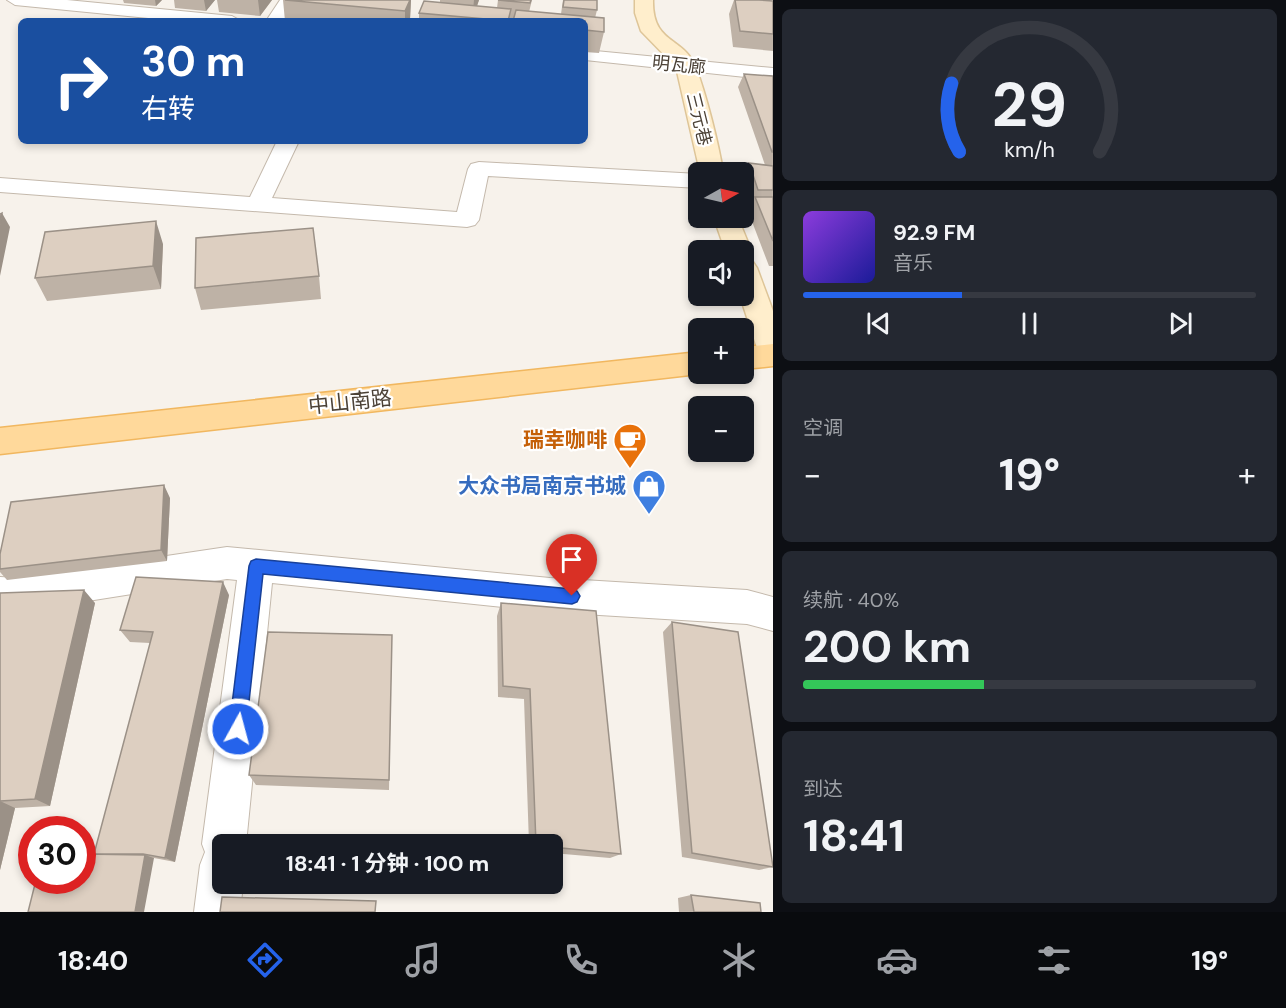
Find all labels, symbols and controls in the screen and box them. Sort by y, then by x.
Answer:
text: 30 m [141,34,245,89]
icon: right [42,42,120,120]
street label: 明瓦廊 [651,50,707,80]
text: 29 [992,64,1067,145]
street label: 三元巷 [681,90,717,148]
text: 右转 [141,91,195,126]
text: km/h [1004,136,1055,164]
north arrow [688,162,754,228]
map controls [688,162,754,462]
text: 92.9 FM [893,218,975,247]
button: sound [688,240,754,306]
text: 音乐 [893,250,933,276]
icon: previous [862,307,895,340]
icon: pause [1013,307,1046,340]
icon: next [1164,307,1197,340]
button: + [688,318,754,384]
street label: 中山南路 [307,384,393,420]
button: − [688,396,754,462]
text: 空调 [803,415,843,441]
cafe icon: 瑞幸咖啡 [612,422,648,469]
place label: 瑞幸咖啡 [523,426,607,454]
text: 19° [999,445,1060,504]
text: − [803,453,821,496]
text: + [1238,453,1256,496]
shop icon: 大众书局南京书城 [631,468,667,515]
place label: 大众书局南京书城 [458,472,626,500]
pin [546,534,597,596]
icon: arrive [555,543,588,576]
text: 续航 · 40% [803,587,899,613]
text: 200 km [803,617,971,676]
position arrow [206,697,270,761]
text: 到达 [803,776,843,802]
text: 18:41 [803,806,905,865]
speed limit sign: 30 [18,816,96,894]
text: 18:41 · 1 分钟 · 100 m [286,849,489,878]
icon: directions [244,939,286,981]
icon: music [402,939,444,981]
icon: phone [560,939,602,981]
icon: climate [718,939,760,981]
icon: car [876,939,918,981]
icon: filters [1033,939,1075,981]
text: 18:40 [58,943,128,978]
text: 19° [1191,943,1228,978]

